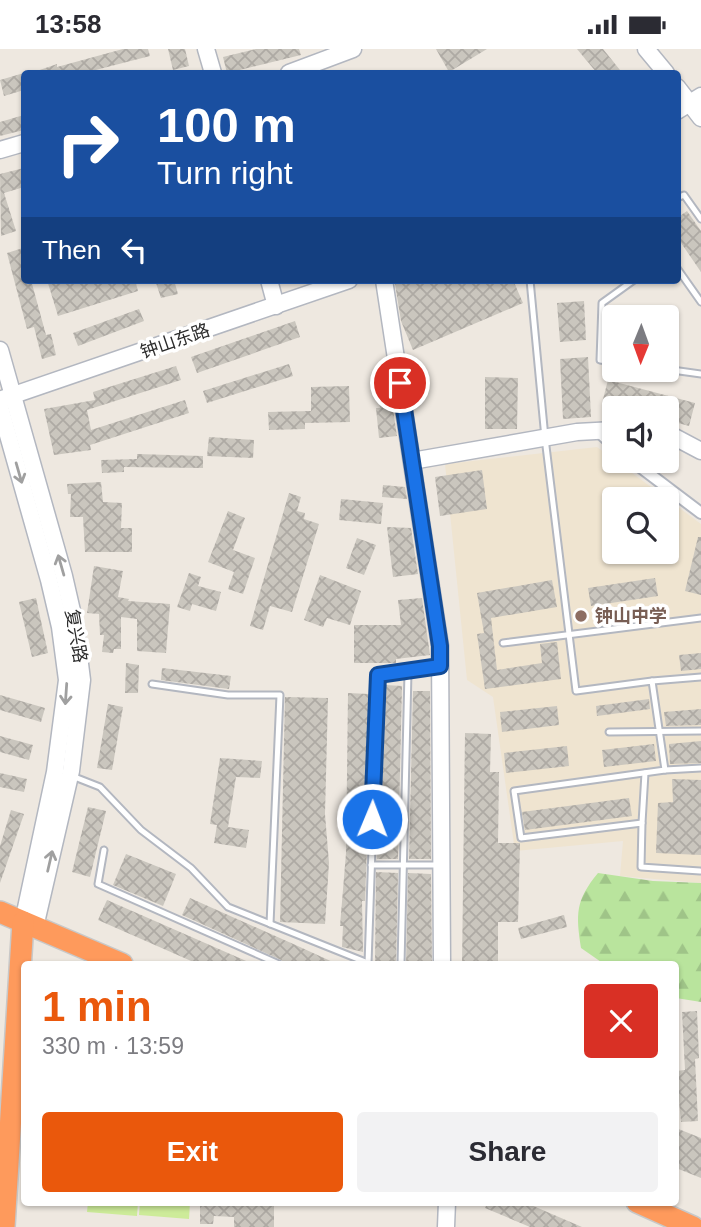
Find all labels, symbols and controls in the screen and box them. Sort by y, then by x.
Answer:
text: 13:58 [35,9,102,39]
icon: right [42,98,133,189]
text: 100 m [157,98,296,152]
text: Turn right [157,155,293,191]
icon: left [115,231,153,269]
text: Then [42,235,101,265]
north arrow [602,305,679,381]
map controls [602,305,679,564]
street label: 钟山东路 [138,320,212,362]
pin [370,353,430,413]
icon: arrive [381,364,419,402]
button: sound [602,396,679,473]
one-way arrow [13,462,26,484]
button: search [602,487,679,564]
one-way arrow [53,554,66,576]
place label: 钟山中学 [595,606,667,626]
street label: 复兴路 [61,608,91,664]
marker: 钟山中学 [573,608,589,624]
one-way arrow [59,683,72,705]
position arrow [335,782,409,856]
one-way arrow [44,850,58,873]
text: 1 min [42,983,152,1030]
button: close [584,984,658,1058]
text: 330 m · 13:59 [42,1033,184,1059]
button: Exit [42,1112,343,1192]
button: Share [357,1112,658,1192]

